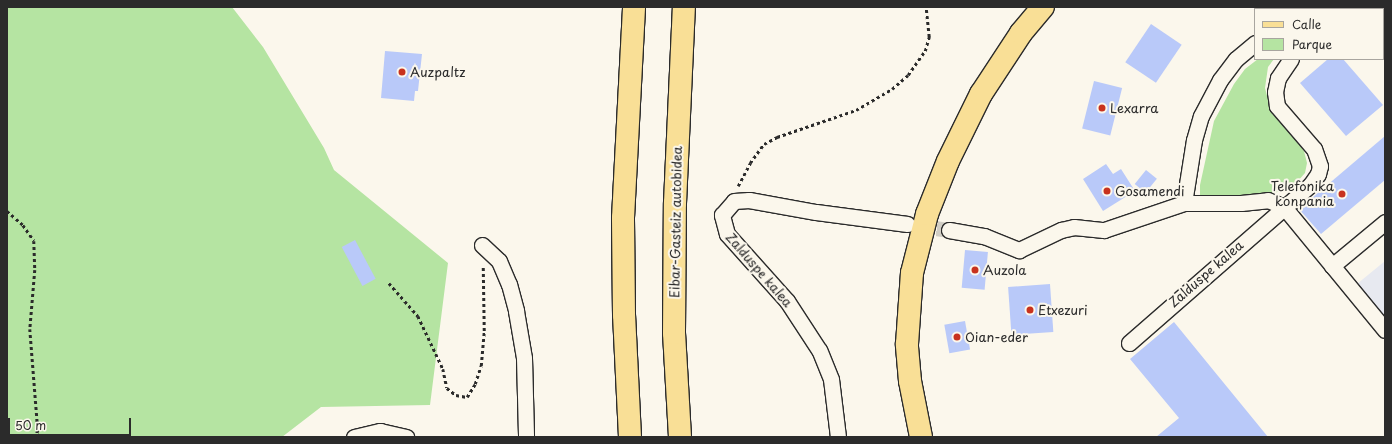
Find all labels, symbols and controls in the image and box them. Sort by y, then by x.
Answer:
legend [1254,8,1384,60]
text: Calle [1292,15,1321,33]
text: Parque [1292,35,1332,53]
place label: Auzpaltz [410,64,465,80]
marker: Auzpaltz [397,67,407,77]
place label: Lexarra [1110,100,1159,116]
marker: Lexarra [1097,103,1107,113]
street label: Eibar-Gasteiz autobidea [667,146,685,298]
place label: Telefonika konpania [1271,179,1334,210]
place label: Gosamendi [1115,183,1184,199]
marker: Gosamendi [1102,186,1112,196]
marker: Telefonika konpania [1337,189,1347,199]
street label: Zalduspe kalea [722,230,796,310]
street label: Zalduspe kalea [1166,237,1246,311]
place label: Auzola [983,262,1026,278]
marker: Auzola [970,265,980,275]
place label: Etxezuri [1038,302,1088,318]
marker: Etxezuri [1025,305,1035,315]
place label: Oian-eder [965,329,1028,345]
marker: Oian-eder [952,332,962,342]
scale bar [10,410,133,436]
text: 50 m [15,416,46,434]

